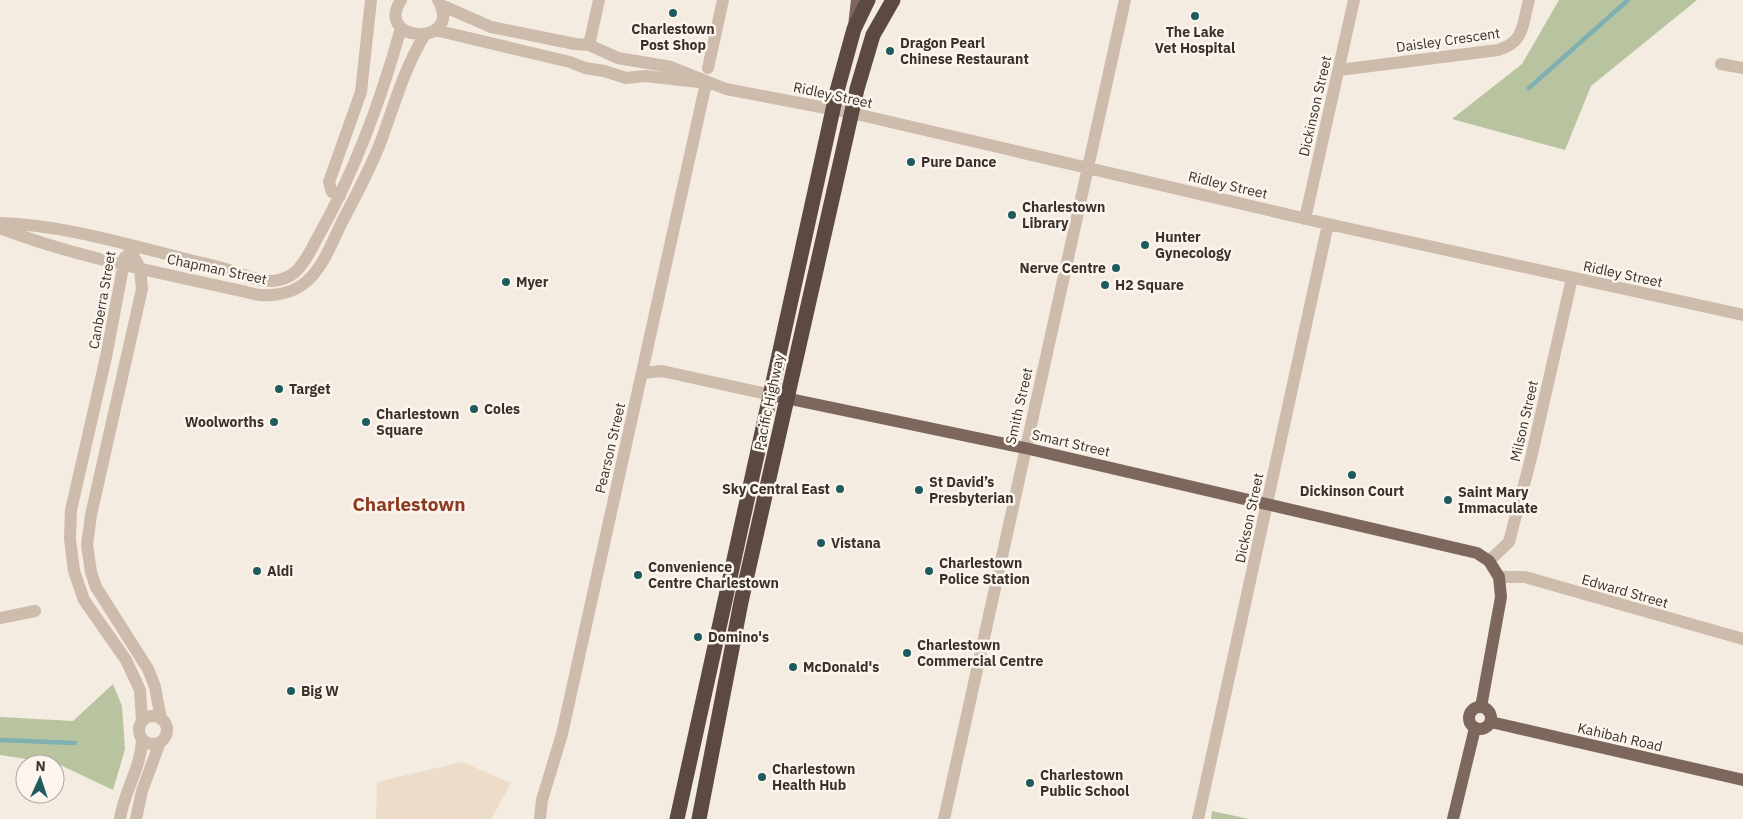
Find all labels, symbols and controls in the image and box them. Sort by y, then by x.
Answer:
marker: Charlestown Post Shop [667,7,679,19]
marker: The Lake Vet Hospital [1189,10,1201,22]
place label: Charlestown Post Shop [631,20,715,54]
place label: The Lake Vet Hospital [1155,23,1235,57]
street label: Daisley Crescent [1395,24,1501,56]
place label: Dragon Pearl Chinese Restaurant [900,34,1029,68]
marker: Dragon Pearl Chinese Restaurant [884,45,896,57]
street label: Dickinson Street [1295,54,1335,158]
street label: Ridley Street [792,78,874,112]
place label: Pure Dance [921,153,997,171]
marker: Pure Dance [905,156,917,168]
street label: Ridley Street [1187,167,1269,203]
place label: Charlestown Library [1022,198,1105,232]
marker: Charlestown Library [1006,209,1018,221]
place label: Hunter Gynecology [1155,228,1232,262]
marker: Hunter Gynecology [1139,239,1151,251]
street label: Canberra Street [85,249,120,350]
street label: Chapman Street [165,250,269,288]
street label: Ridley Street [1582,257,1664,291]
place label: Nerve Centre [1020,259,1106,277]
marker: Nerve Centre [1110,262,1122,274]
place label: Myer [516,273,549,291]
marker: Myer [500,276,512,288]
place label: H2 Square [1115,276,1184,294]
marker: H2 Square [1099,279,1111,291]
street label: Pacific Highway [750,352,788,452]
street label: Smith Street [1001,366,1037,446]
street label: Milson Street [1506,378,1542,463]
place label: Target [289,380,331,398]
marker: Target [273,383,285,395]
place label: Coles [484,400,520,418]
street label: Pearson Street [591,401,629,495]
marker: Coles [468,403,480,415]
place label: Charlestown Square [376,405,459,439]
place label: Woolworths [185,413,264,431]
marker: Woolworths [268,416,280,428]
marker: Charlestown Square [360,416,372,428]
street label: Smart Street [1030,425,1112,461]
marker: Dickinson Court [1346,469,1358,481]
street label: Dickson Street [1231,471,1267,565]
place label: St David’s Presbyterian [929,473,1014,507]
place label: Sky Central East [722,480,830,498]
place label: Dickinson Court [1300,482,1404,500]
marker: Sky Central East [834,483,846,495]
place label: Saint Mary Immaculate [1458,483,1538,517]
marker: St David’s Presbyterian [913,484,925,496]
district label: Charlestown [352,492,466,516]
marker: Saint Mary Immaculate [1442,494,1454,506]
place label: Vistana [831,534,881,552]
marker: Vistana [815,537,827,549]
place label: Charlestown Police Station [939,554,1030,588]
place label: Convenience Centre Charlestown [648,558,779,592]
place label: Aldi [267,562,293,580]
marker: Aldi [251,565,263,577]
marker: Charlestown Police Station [923,565,935,577]
marker: Convenience Centre Charlestown [632,569,644,581]
street label: Edward Street [1580,570,1670,612]
place label: Domino's [708,628,769,646]
marker: Domino's [692,631,704,643]
place label: Charlestown Commercial Centre [917,636,1044,670]
marker: Charlestown Commercial Centre [901,647,913,659]
place label: McDonald's [803,658,879,676]
marker: McDonald's [787,661,799,673]
place label: Big W [301,682,339,700]
marker: Big W [285,685,297,697]
street label: Kahibah Road [1576,718,1664,756]
north arrow [15,754,65,804]
text: N [35,757,46,775]
place label: Charlestown Health Hub [772,760,855,794]
place label: Charlestown Public School [1040,766,1129,800]
marker: Charlestown Health Hub [756,771,768,783]
marker: Charlestown Public School [1024,777,1036,789]

